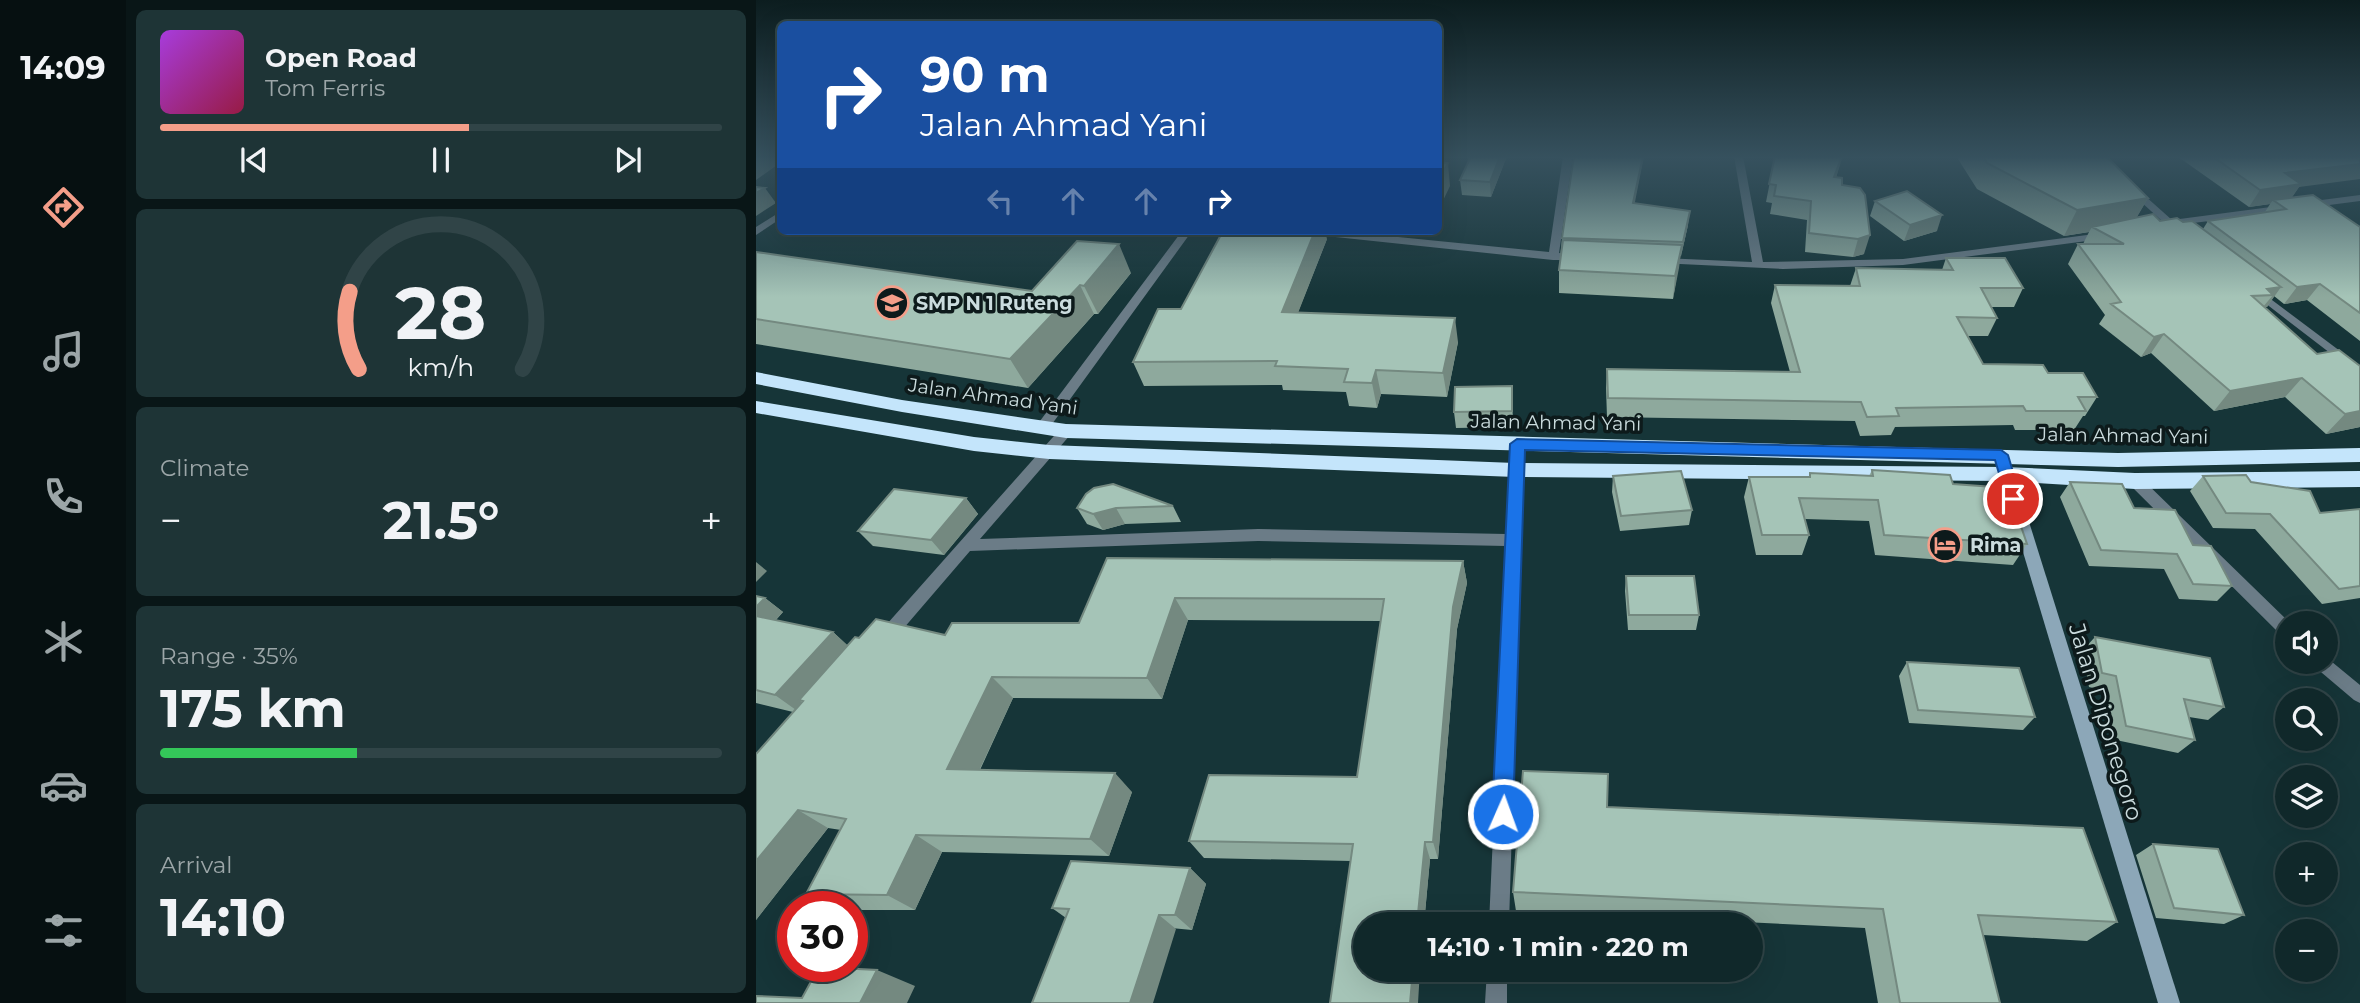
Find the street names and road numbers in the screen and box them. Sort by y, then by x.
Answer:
street label: Jalan Ahmad Yani [906,373,1079,420]
street label: Jalan Ahmad Yani [1470,409,1641,435]
street label: Jalan Ahmad Yani [2037,422,2208,448]
street label: Jalan Diponegoro [2062,619,2149,824]

